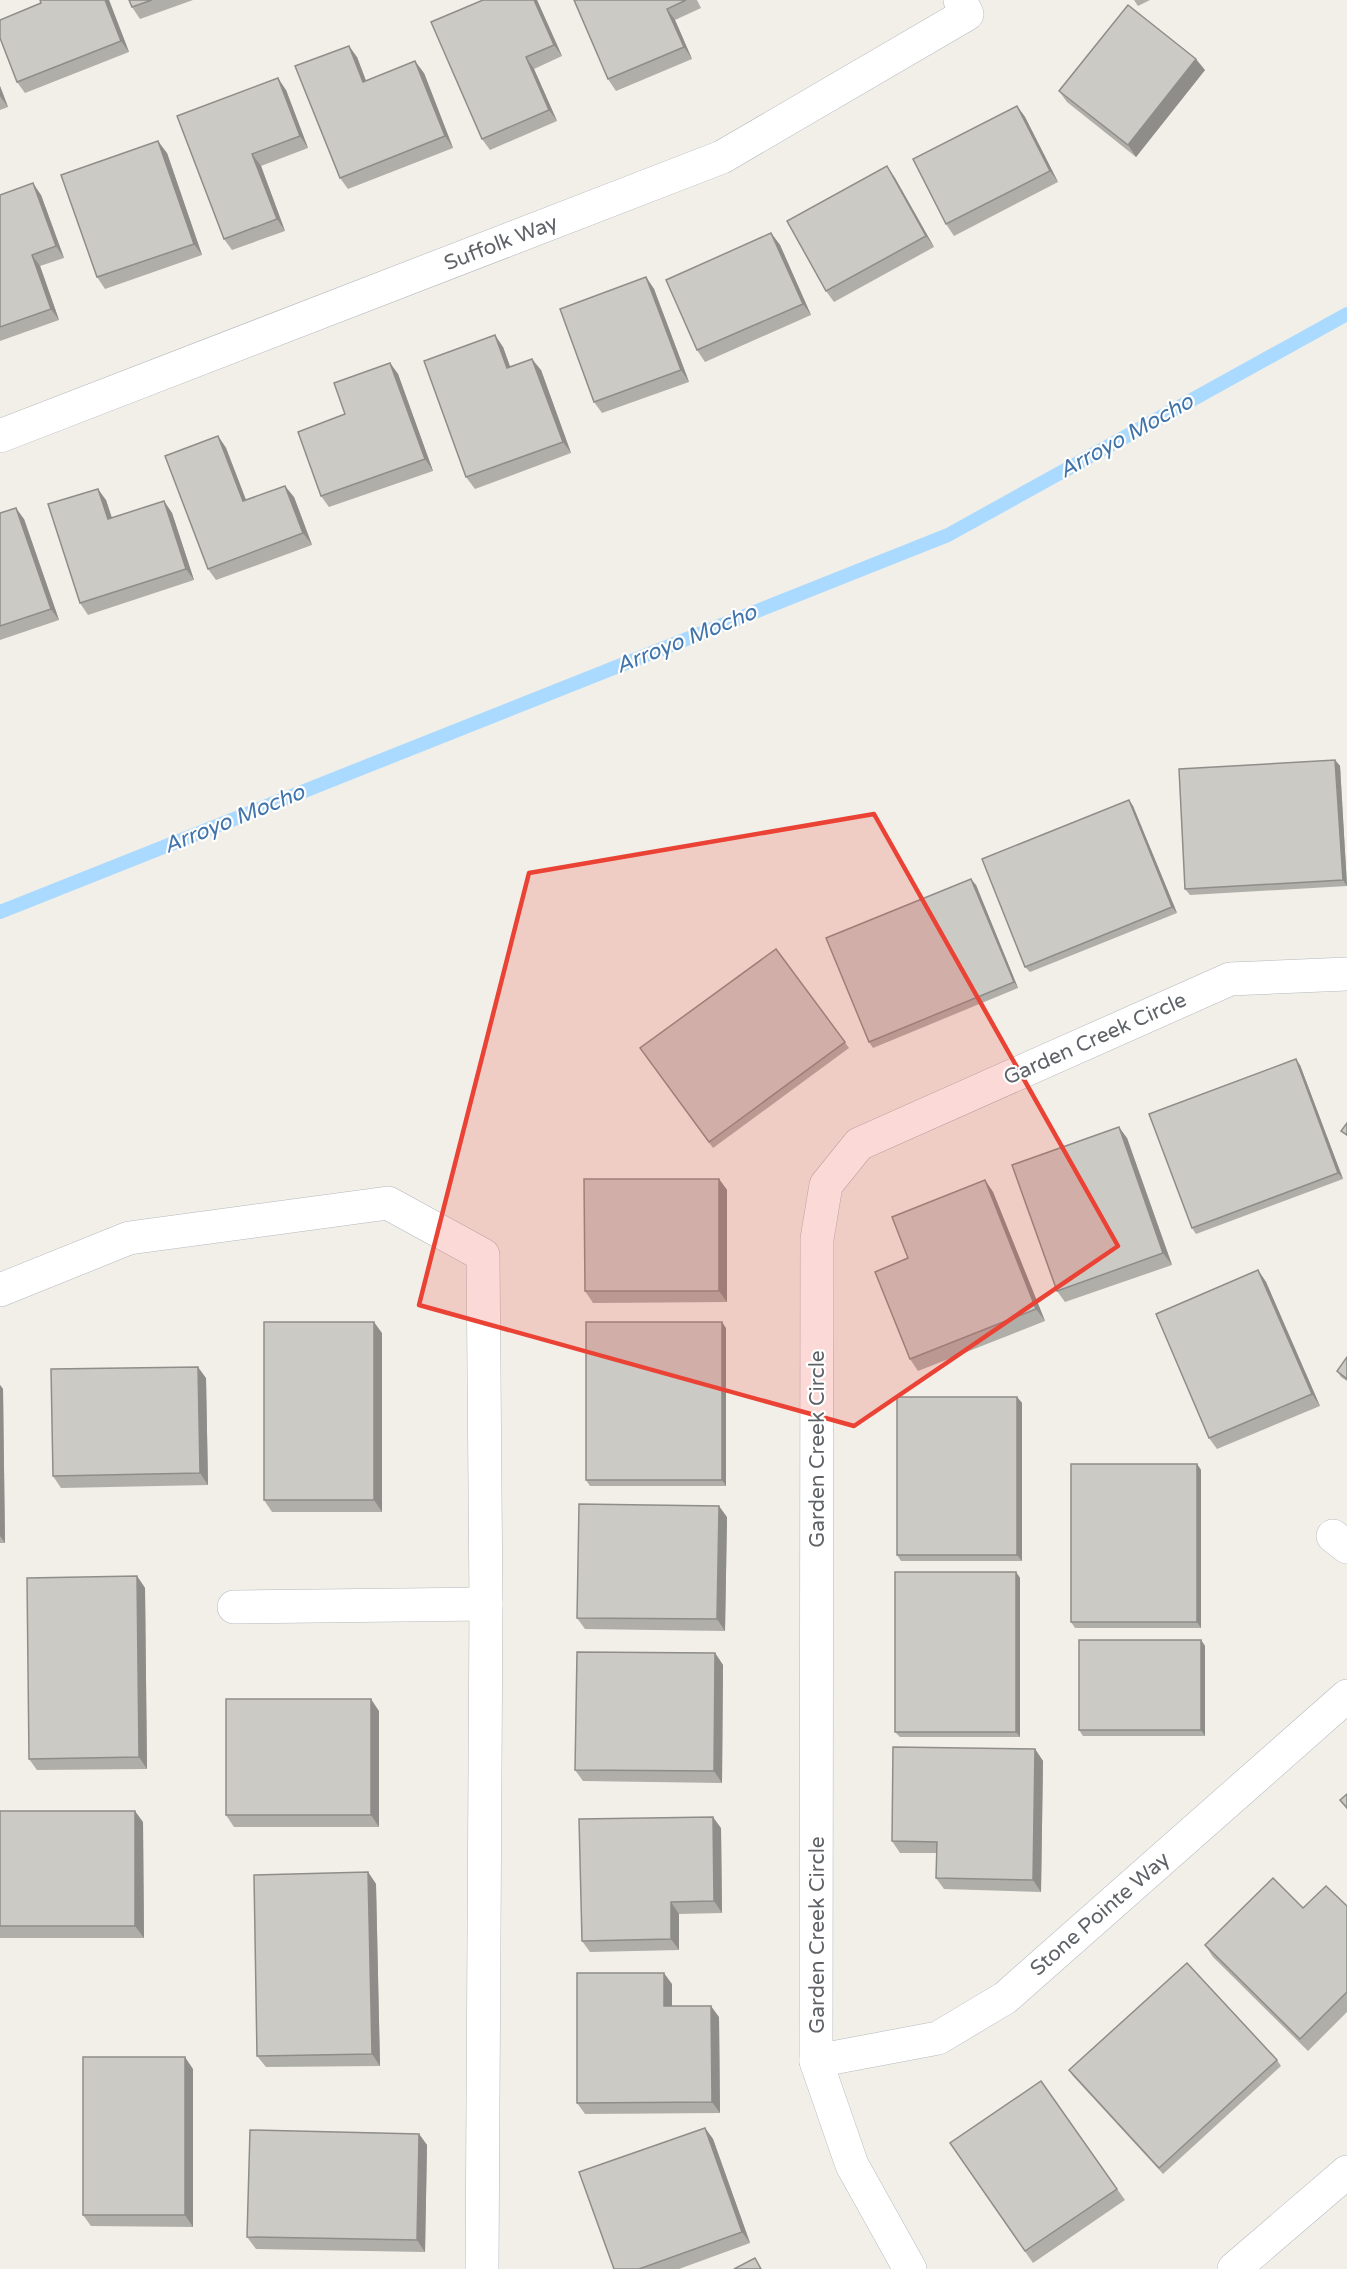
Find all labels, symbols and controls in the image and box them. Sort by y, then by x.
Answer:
street label: Suffolk Way [441,210,561,276]
water label: Arroyo Mocho [1054,388,1199,484]
water label: Arroyo Mocho [612,598,762,679]
water label: Arroyo Mocho [160,778,310,859]
street label: Garden Creek Circle [1000,987,1190,1091]
street label: Garden Creek Circle [805,1350,830,1548]
street label: Garden Creek Circle [805,1836,830,2034]
street label: Stone Pointe Way [1025,1847,1175,1981]

